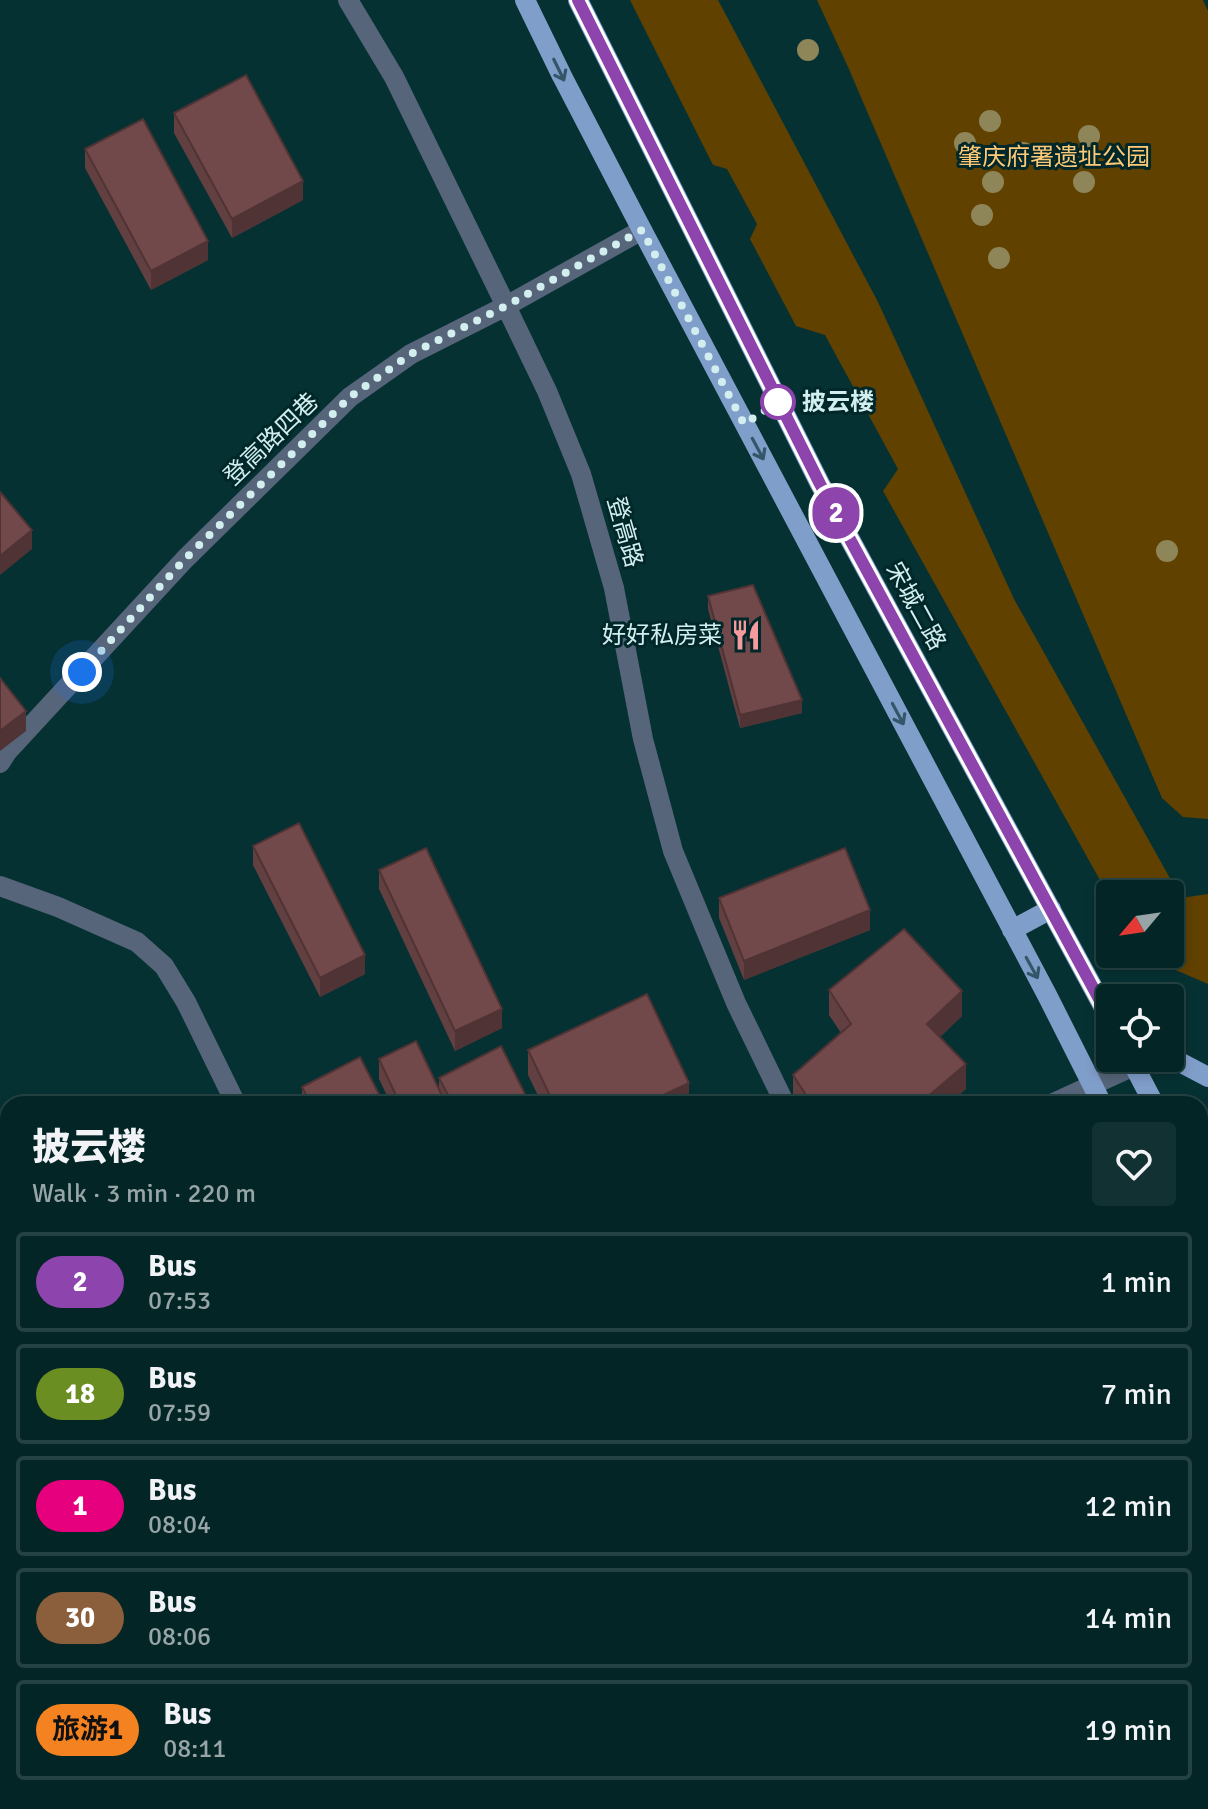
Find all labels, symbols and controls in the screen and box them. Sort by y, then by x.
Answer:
one-way arrow [552,58,567,82]
park label: 肇庆府署遗址公园 [958,142,1150,172]
marker: 披云楼 [761,385,795,419]
street label: 登高路四巷 [217,387,325,491]
place label: 披云楼 [802,387,874,417]
one-way arrow [750,437,766,460]
line badge: 2 [810,487,862,539]
street label: 登高路 [601,493,649,571]
text: 2 [828,496,844,530]
street label: 宋城二路 [880,557,952,655]
restaurant icon: 好好私房菜 [729,618,763,652]
place label: 好好私房菜 [602,620,722,650]
your location [62,652,102,692]
one-way arrow [890,701,906,725]
north arrow [1096,880,1184,968]
map controls [1096,880,1184,1072]
one-way arrow [1025,956,1041,980]
button: locate [1096,984,1184,1072]
button: heart [1092,1122,1176,1206]
text: 披云楼 [32,1124,146,1171]
text: Walk · 3 min · 220 m [32,1178,256,1210]
text: Bus [148,1248,196,1285]
text: 1 min [1101,1264,1172,1301]
text: 2 [72,1265,88,1299]
text: 07:53 [148,1285,211,1317]
text: Bus [148,1360,196,1397]
text: 7 min [1101,1376,1172,1413]
text: 18 [65,1377,95,1411]
text: 07:59 [148,1397,211,1429]
text: Bus [148,1472,196,1509]
text: 12 min [1085,1488,1172,1525]
text: 1 [72,1489,88,1523]
text: 08:04 [148,1509,211,1541]
text: Bus [148,1584,196,1621]
text: 14 min [1085,1600,1172,1637]
text: 30 [65,1601,95,1635]
text: 08:06 [148,1621,211,1653]
text: Bus [163,1696,211,1733]
text: 19 min [1085,1712,1172,1749]
text: 旅游1 [52,1713,123,1747]
text: 08:11 [163,1733,226,1765]

